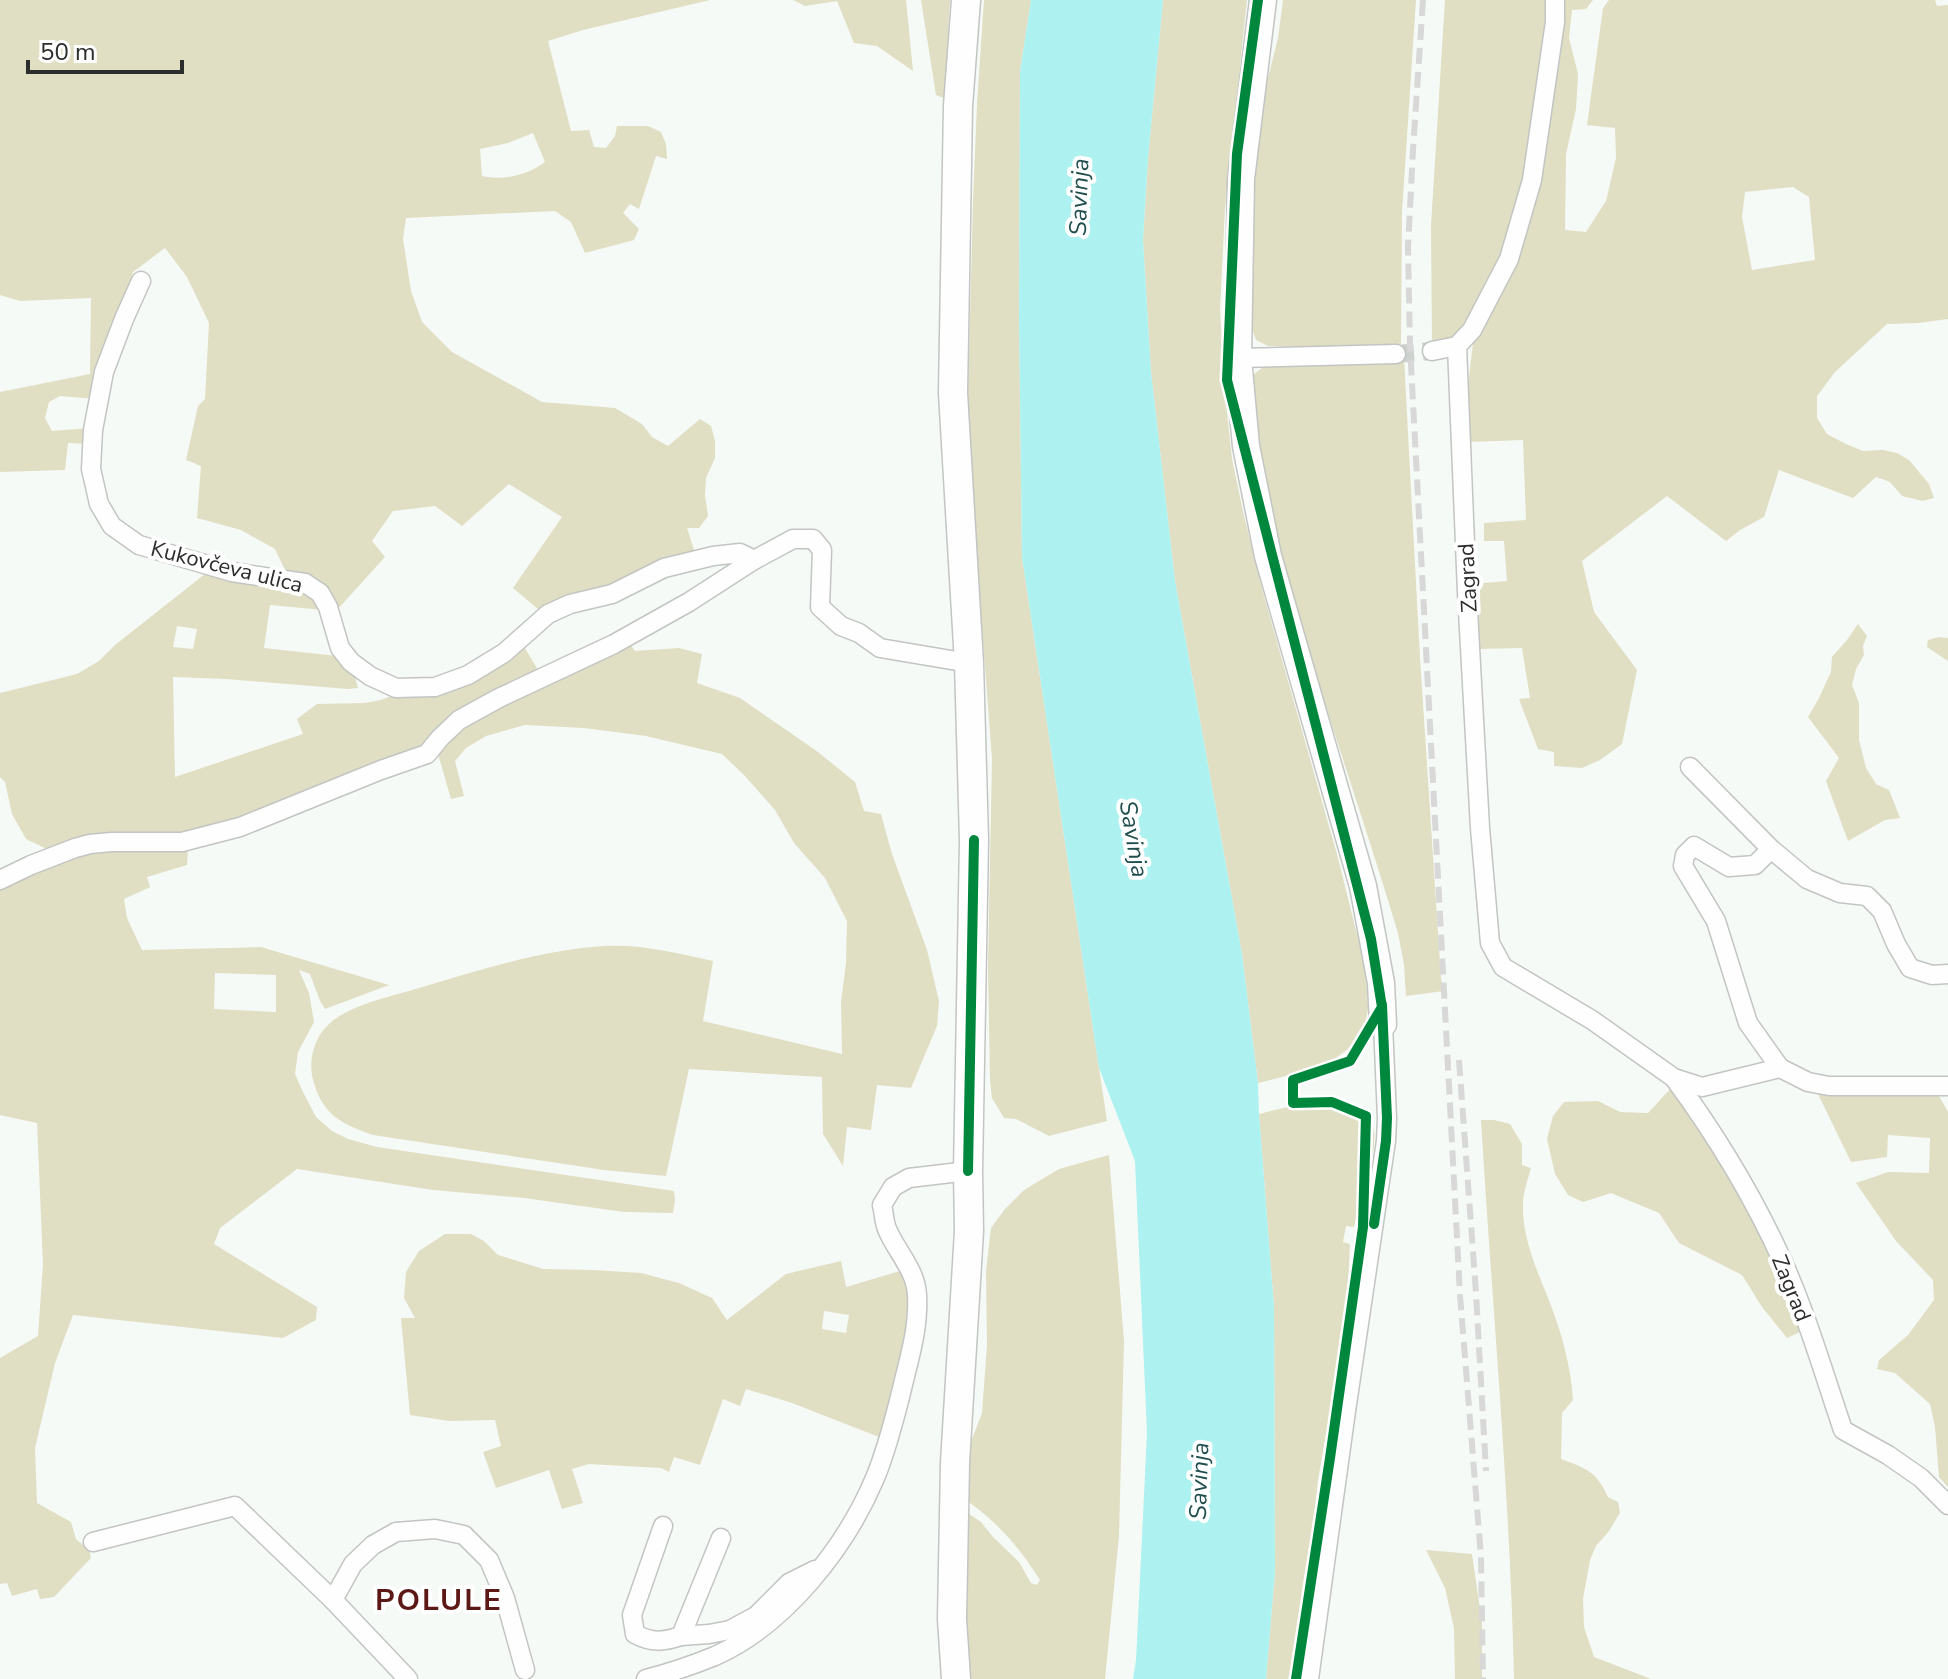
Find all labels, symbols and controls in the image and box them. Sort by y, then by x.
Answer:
scale bar [28,24,182,74]
text: 50 m [40,36,96,68]
water label: Savinja [1062,158,1096,236]
street label: Kukovčeva ulica [148,534,306,600]
street label: Zagrad [1451,542,1485,613]
water label: Savinja [1112,798,1156,880]
street label: Zagrad [1764,1251,1818,1326]
water label: Savinja [1182,1442,1216,1520]
district label: POLULE [375,1580,503,1621]

